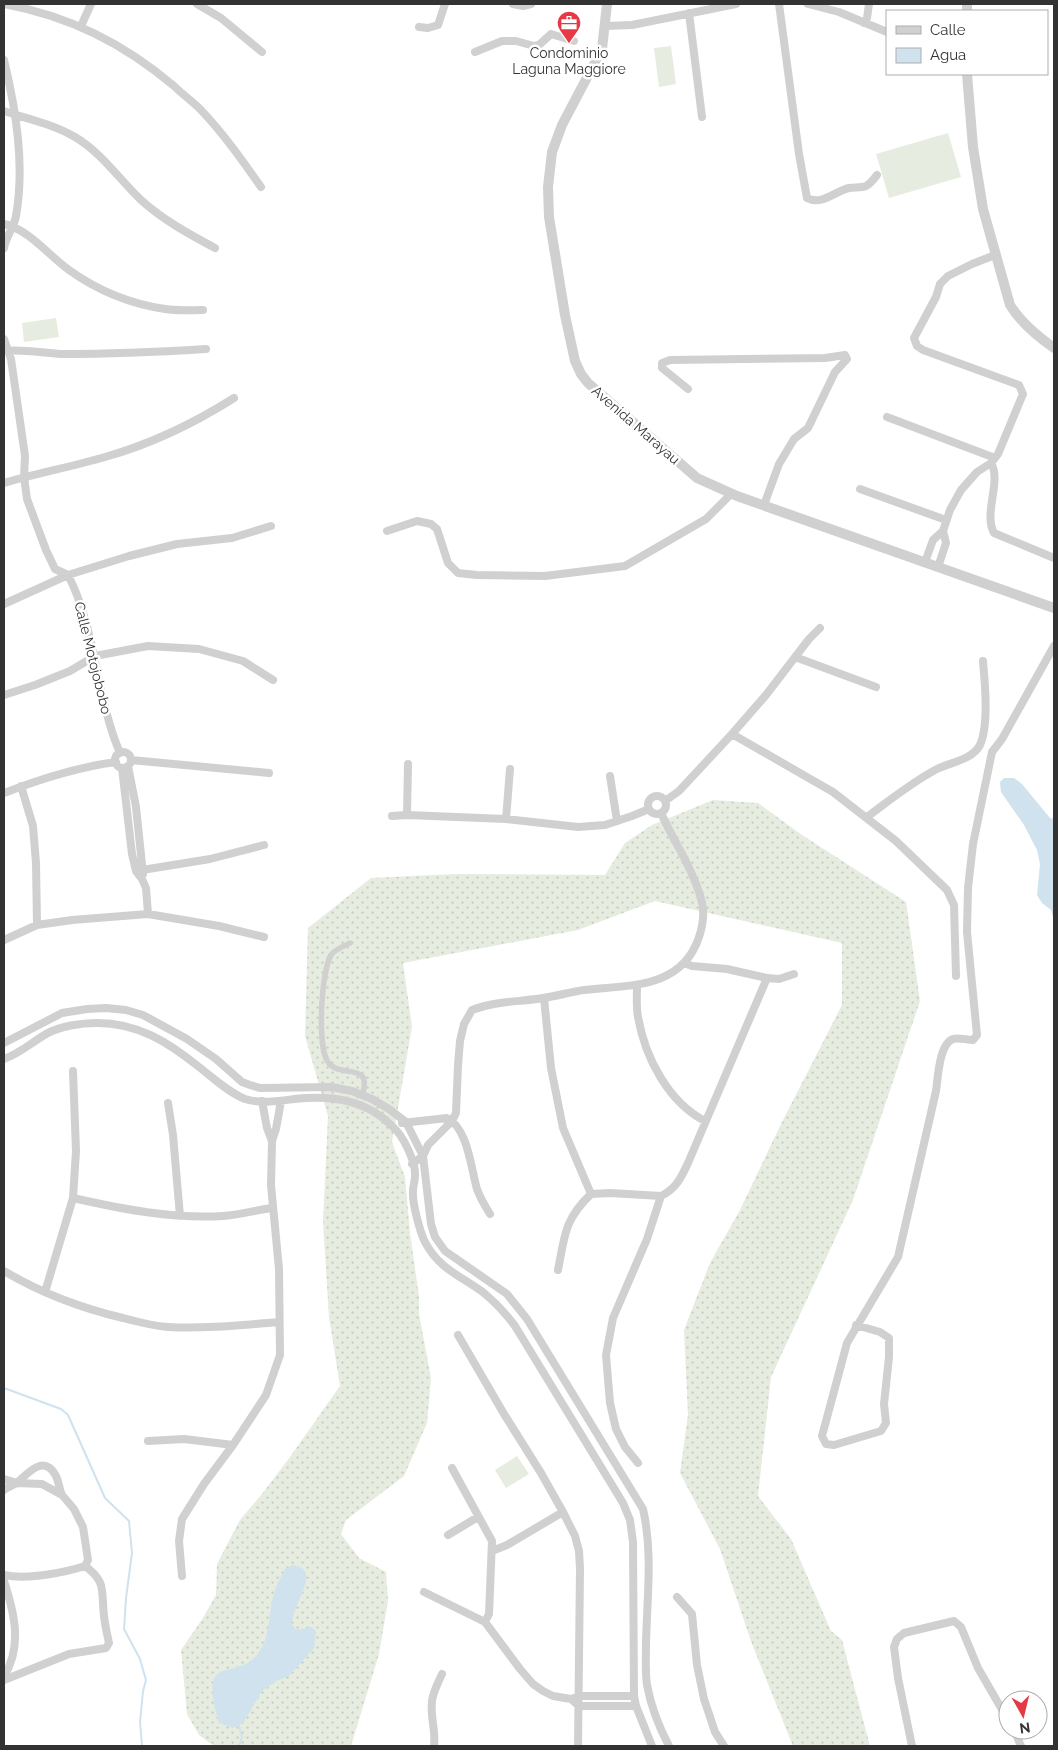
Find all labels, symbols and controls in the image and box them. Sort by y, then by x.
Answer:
office icon: Condominio Laguna Maggiore [556,10,582,44]
legend [886,10,1048,75]
text: Calle [930,21,966,39]
place label: Condominio Laguna Maggiore [512,45,626,77]
text: Agua [930,46,966,64]
street label: Avenida Marayau [589,383,683,467]
street label: Calle Motojobobo [71,600,115,716]
north arrow [998,1690,1048,1740]
text: N [1018,1719,1031,1737]

